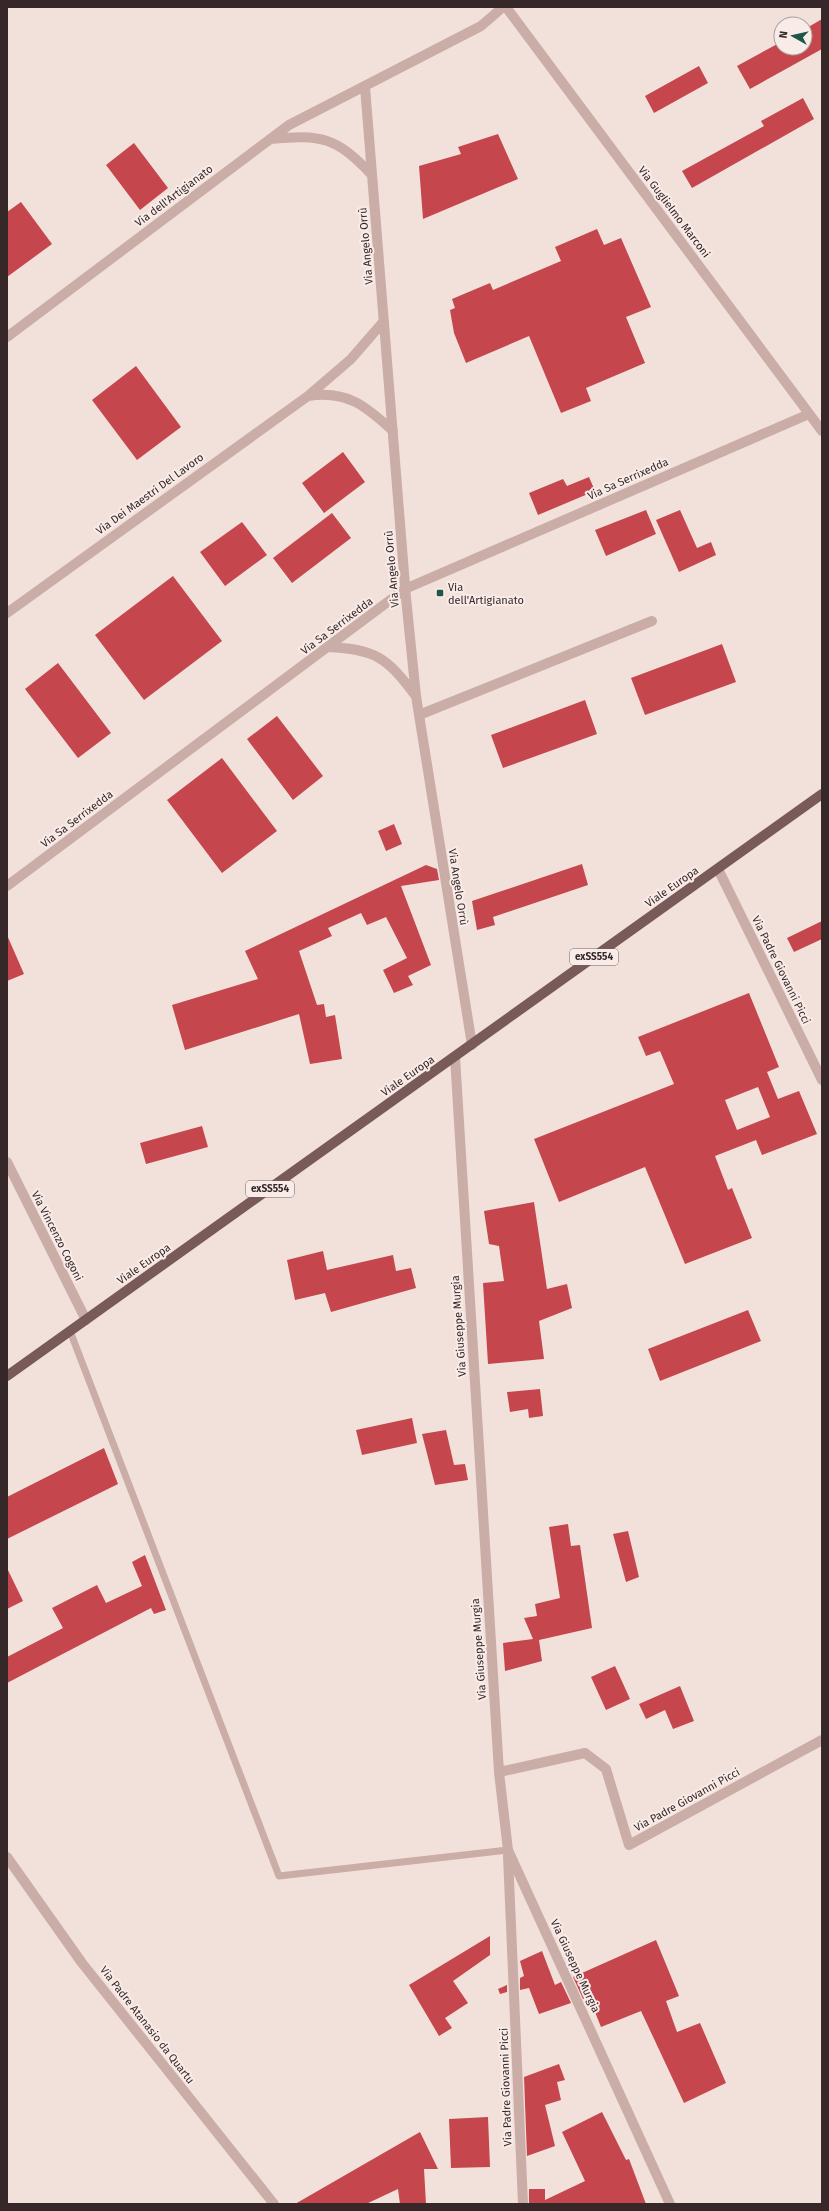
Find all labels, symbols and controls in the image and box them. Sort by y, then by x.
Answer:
north arrow [773,16,813,56]
text: N [777,30,791,39]
street label: Via dell'Artigianato [132,162,216,230]
street label: Via Guglielmo Marconi [635,164,713,260]
street label: Via Angelo Orrù [356,207,376,285]
street label: Via Dei Maestri Del Lavoro [94,451,206,537]
street label: Via Sa Serrixedda [586,455,670,503]
street label: Via Angelo Orrù [382,530,402,608]
place label: Via dell'Artigianato [448,581,524,607]
marker: Via dell'Artigianato [435,588,445,598]
street label: Via Sa Serrixedda [298,595,376,657]
street label: Via Sa Serrixedda [38,788,116,850]
street label: Via Angelo Orrù [446,848,470,926]
street label: Viale Europa [643,864,701,910]
street label: Via Padre Giovanni Picci [749,914,813,1026]
road number: exSS554 [570,949,618,965]
street label: Viale Europa [379,1053,437,1099]
road number: exSS554 [246,1181,294,1197]
street label: Via Vincenzo Cogoni [29,1189,85,1283]
street label: Viale Europa [115,1241,173,1287]
street label: Via Giuseppe Murgia [449,1275,469,1377]
street label: Via Giuseppe Murgia [469,1598,489,1700]
street label: Via Padre Giovanni Picci [632,1766,742,1834]
street label: Via Giuseppe Murgia [548,1917,602,2015]
street label: Via Padre Atanasio da Quartu [97,1964,197,2086]
street label: Via Padre Giovanni Picci [497,2027,515,2147]

